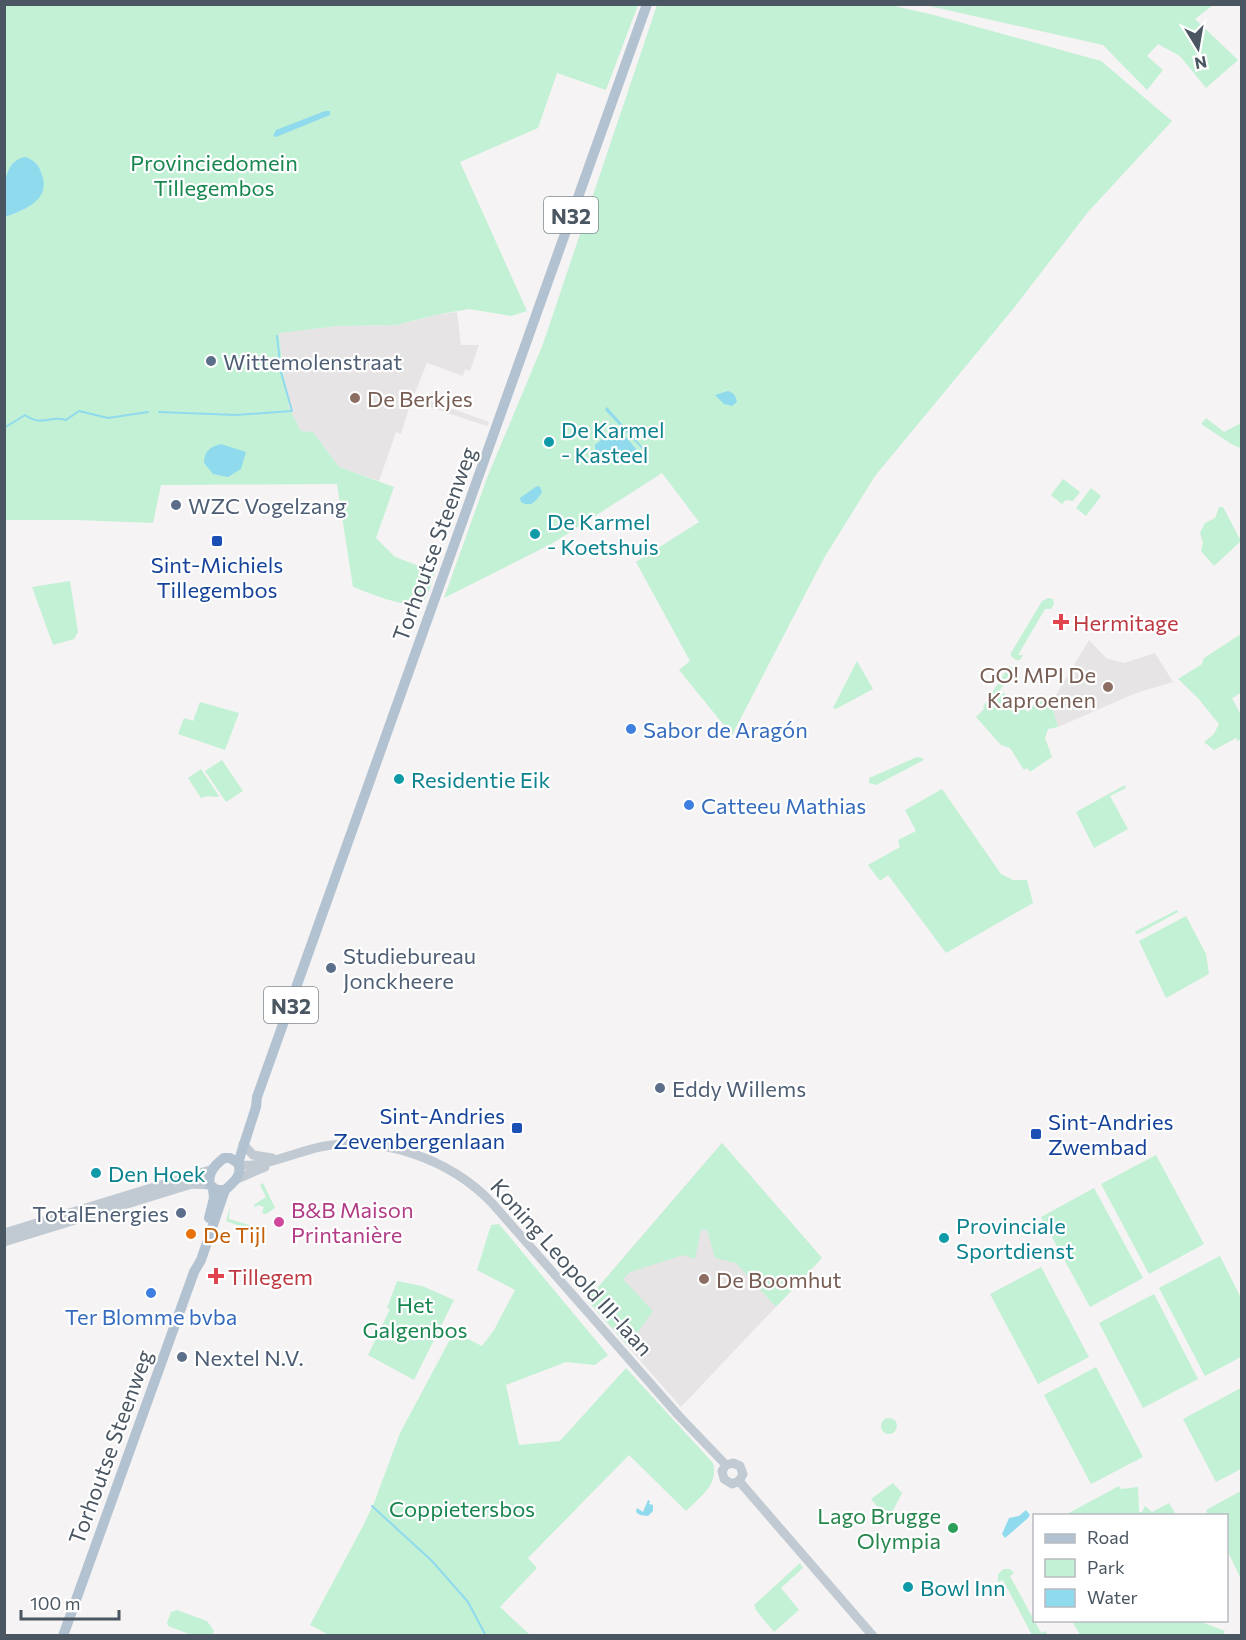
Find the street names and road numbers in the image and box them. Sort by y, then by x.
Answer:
road number: N32 [544,197,598,233]
street label: Torhoutse Steenweg [386,443,482,645]
road number: N32 [264,987,318,1023]
street label: Koning Leopold III-laan [485,1173,659,1361]
street label: Torhoutse Steenweg [62,1346,158,1548]

